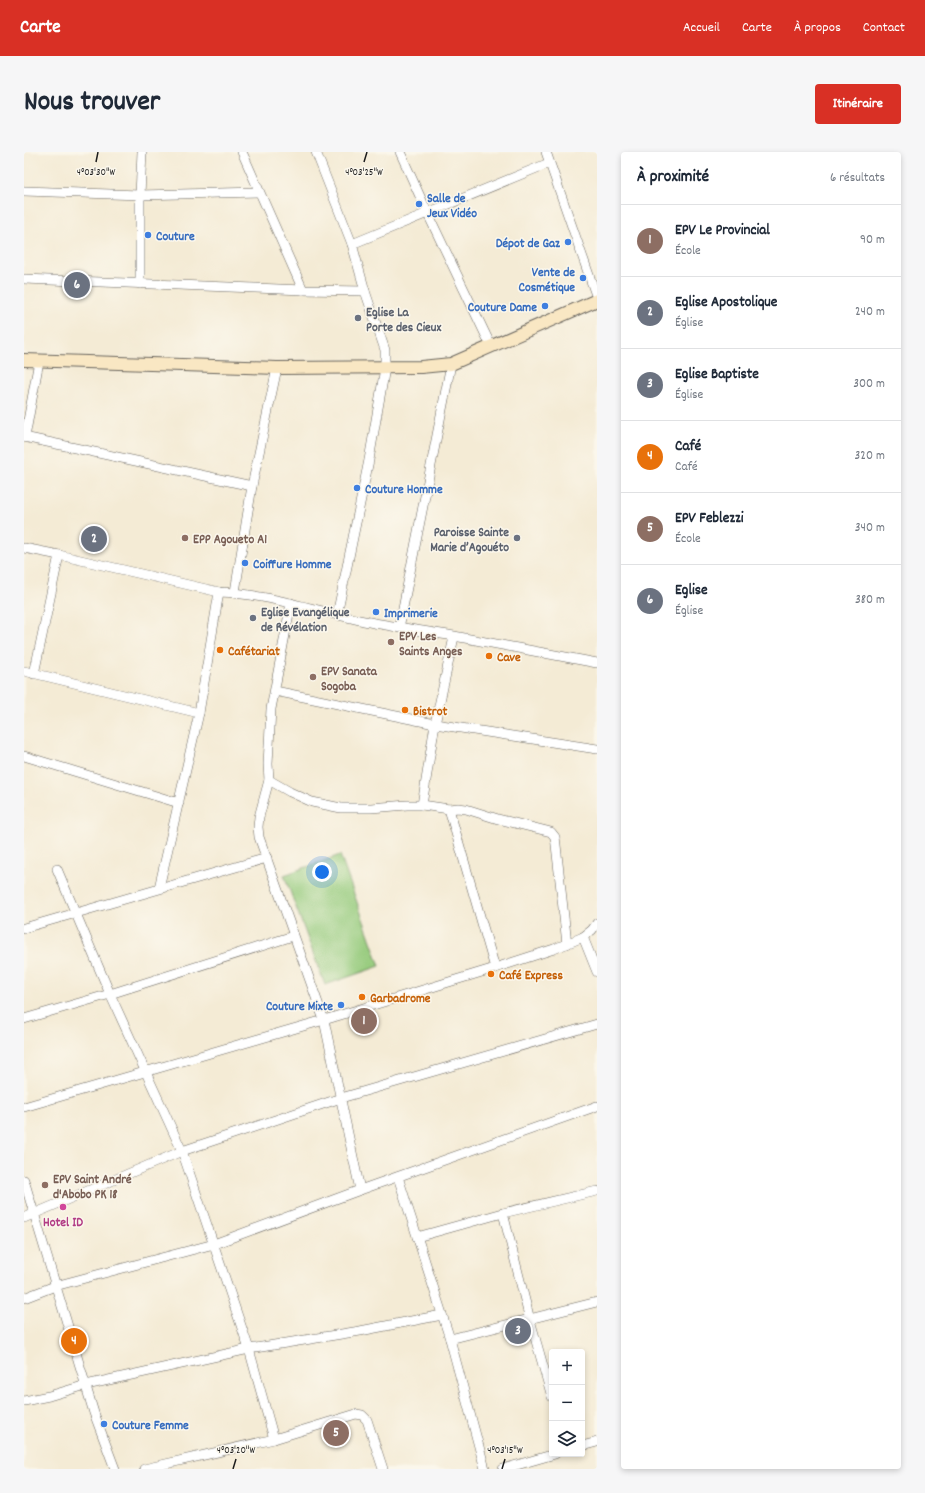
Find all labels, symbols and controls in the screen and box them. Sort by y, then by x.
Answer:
text: Carte [20,15,61,42]
text: Accueil [683,18,720,38]
text: Carte [742,18,772,38]
text: À propos [794,18,841,38]
text: Contact [863,18,905,38]
text: Nous trouver [24,84,160,124]
button: Itinéraire [815,84,901,124]
text: 4°03'30"W [77,166,115,180]
text: 4°03'25"W [345,166,383,180]
text: À proximité [637,166,709,190]
text: 6 résultats [830,169,885,188]
place label: Salle de Jeux Vidéo [427,190,477,224]
marker: Salle de Jeux Vidéo [414,199,424,209]
text: EPV Le Provincial [675,220,770,242]
place label: Couture [156,228,195,247]
marker: Couture [143,230,153,240]
text: 1 [649,231,651,250]
text: 90 m [860,231,885,250]
place label: Dépot de Gaz [496,235,561,254]
marker: Dépot de Gaz [563,237,573,247]
text: École [675,242,701,261]
place label: Vente de Cosmétique [519,264,575,298]
pin: 6 [64,270,90,300]
marker: Vente de Cosmétique [578,273,588,283]
text: Eglise Apostolique [675,292,777,314]
place label: Couture Dame [468,299,537,318]
marker: Couture Dame [540,301,550,311]
text: 2 [647,303,653,322]
text: 240 m [855,303,885,322]
place label: Eglise La Porte des Cieux [366,304,441,338]
marker: Eglise La Porte des Cieux [353,313,363,323]
text: Église [675,314,703,333]
text: Eglise Baptiste [675,364,759,386]
text: 3 [647,375,653,394]
text: 300 m [853,375,885,394]
text: Église [675,386,703,405]
text: Café [675,436,701,458]
text: 4 [647,447,653,466]
text: 320 m [855,447,885,466]
text: Café [675,458,698,477]
place label: Couture Homme [365,481,443,500]
marker: Couture Homme [352,483,362,493]
text: EPV Feblezzi [675,508,743,530]
text: 5 [647,519,653,538]
text: 340 m [855,519,885,538]
pin: 2 [81,524,107,554]
place label: Paroisse Sainte Marie d’Agouéto [430,524,509,558]
text: École [675,530,701,549]
place label: EPP Agoueto A1 [193,531,267,550]
marker: EPP Agoueto A1 [180,533,190,543]
marker: Paroisse Sainte Marie d’Agouéto [512,533,522,543]
place label: Coiffure Homme [253,556,332,575]
marker: Coiffure Homme [240,558,250,568]
text: Eglise [675,580,708,602]
text: 6 [647,591,653,610]
text: 380 m [855,591,885,610]
text: Église [675,602,703,621]
place label: Eglise Evangélique de Révélation [261,604,350,638]
place label: Imprimerie [384,605,438,624]
marker: Imprimerie [371,607,381,617]
marker: Eglise Evangélique de Révélation [248,613,258,623]
place label: EPV Les Saints Anges [399,628,463,662]
marker: EPV Les Saints Anges [386,637,396,647]
place label: Cafétariat [228,643,280,662]
marker: Cafétariat [215,645,225,655]
place label: Cave [497,649,521,668]
marker: Cave [484,651,494,661]
place label: EPV Sanata Sogoba [321,663,378,697]
marker: EPV Sanata Sogoba [308,672,318,682]
place label: Bistrot [413,703,447,722]
marker: Bistrot [400,705,410,715]
your location [312,862,332,882]
place label: Café Express [499,967,563,986]
marker: Café Express [486,969,496,979]
place label: Garbadrome [370,990,431,1009]
marker: Garbadrome [357,992,367,1002]
place label: Couture Mixte [266,998,333,1017]
marker: Couture Mixte [336,1000,346,1010]
pin: 1 [351,1006,377,1036]
place label: EPV Saint André d'Abobo PK 18 [53,1171,132,1205]
marker: EPV Saint André d'Abobo PK 18 [40,1180,50,1190]
marker: Hotel ID [58,1202,68,1212]
place label: Hotel ID [43,1214,83,1233]
pin: 3 [505,1316,531,1346]
pin: 4 [61,1326,87,1356]
map controls [549,1349,585,1457]
button: + [549,1349,585,1385]
button: − [549,1385,585,1421]
place label: Couture Femme [112,1417,189,1436]
pin: 5 [323,1418,349,1448]
marker: Couture Femme [99,1419,109,1429]
button: layers [549,1421,585,1457]
text: 4°03'20"W [217,1444,255,1458]
text: 4°03'15"W [487,1444,523,1458]

